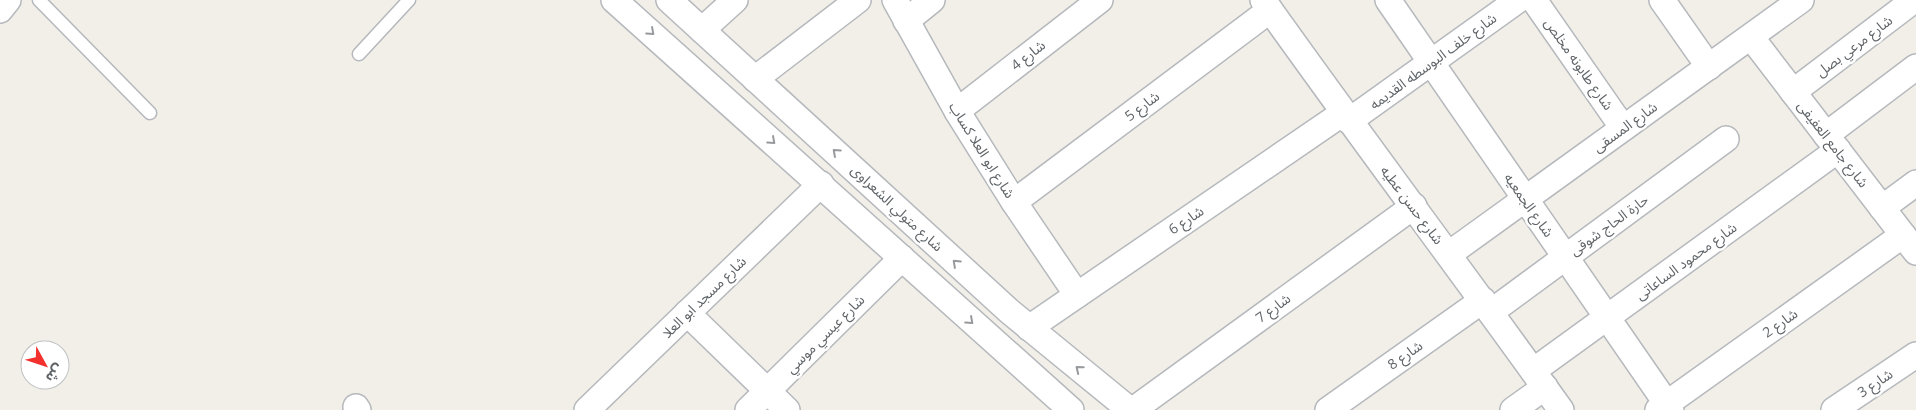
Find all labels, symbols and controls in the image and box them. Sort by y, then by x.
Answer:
street label: شارع خلف البوسطه القديمه [1365,8,1501,115]
street label: شارع مرعي بصل [1811,10,1897,83]
street label: شارع طابونه مخلص [1539,14,1618,115]
one-way arrow [645,26,654,35]
street label: شارع 4 [1006,35,1050,76]
street label: شارع 5 [1120,86,1164,127]
street label: شارع جامع العفيفى [1792,96,1873,192]
street label: شارع المسقى [1589,97,1662,158]
street label: شارع ابو العلا كساب [943,98,1020,203]
one-way arrow [766,135,775,144]
one-way arrow [833,149,842,158]
street label: شارع متولي الشعراوى [846,160,947,257]
street label: شارع حسن عطيه [1375,161,1448,249]
street label: شارع الجمعيه [1499,169,1558,242]
street label: حارة الحاج شوقى [1566,190,1653,261]
street label: شارع 6 [1164,201,1208,240]
street label: شارع محمود الساعاتى [1631,217,1741,305]
street label: شارع مسجد ابو العلا [657,252,751,343]
one-way arrow [952,260,961,269]
street label: شارع 7 [1251,288,1295,328]
street label: شارع عيسي موسي [781,290,870,379]
street label: شارع 2 [1758,304,1802,343]
one-way arrow [964,315,973,324]
street label: شارع 8 [1383,336,1427,375]
north arrow [20,340,70,390]
text: ش [42,360,69,387]
street label: شارع 3 [1853,364,1897,403]
one-way arrow [1075,365,1084,374]

